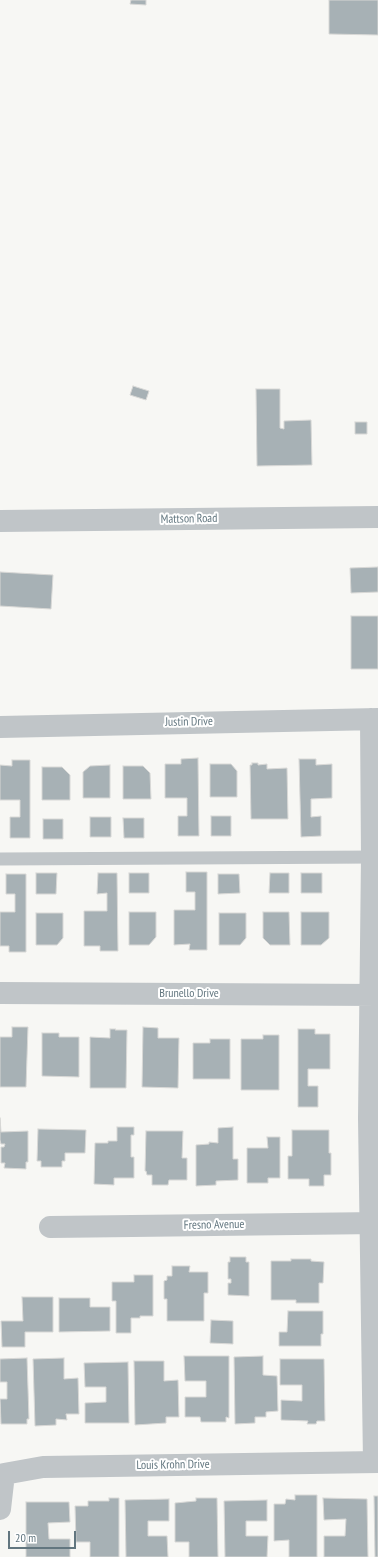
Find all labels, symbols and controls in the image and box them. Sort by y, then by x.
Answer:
street label: Mattson Road [161,511,217,527]
street label: Justin Drive [165,714,213,730]
street label: Brunello Drive [159,987,219,1001]
street label: Fresno Avenue [184,1217,244,1233]
street label: Louis Krohn Drive [136,1457,210,1473]
scale bar [10,1523,78,1549]
text: 20 m [15,1530,36,1545]

